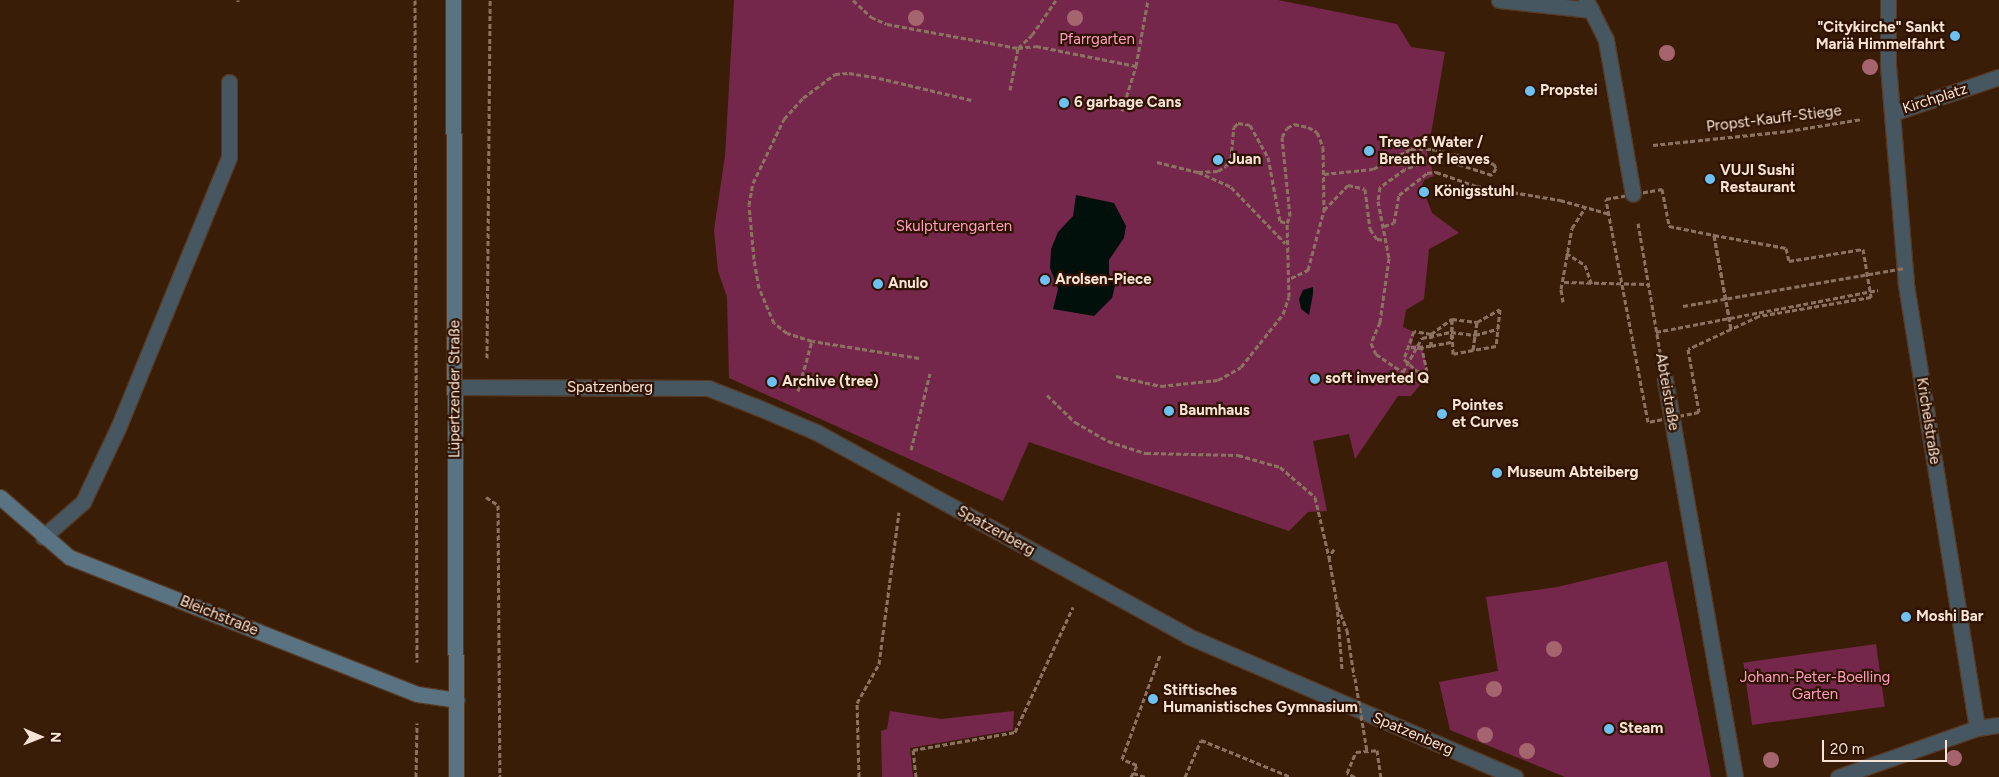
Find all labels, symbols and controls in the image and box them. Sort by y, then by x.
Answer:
place label: "Citykirche" Sankt Mariä Himmelfahrt [1816,18,1945,53]
marker: "Citykirche" Sankt Mariä Himmelfahrt [1949,30,1961,42]
park label: Pfarrgarten [1059,31,1135,49]
street label: Kirchplatz [1900,80,1970,118]
place label: Propstei [1540,82,1598,100]
marker: Propstei [1524,85,1536,97]
place label: 6 garbage Cans [1074,94,1181,112]
marker: 6 garbage Cans [1058,97,1070,109]
street label: Propst-Kauff-Stiege [1705,102,1843,136]
place label: Tree of Water / Breath of leaves [1379,133,1490,168]
marker: Tree of Water / Breath of leaves [1363,145,1375,157]
place label: Juan [1228,151,1261,169]
marker: Juan [1212,154,1224,166]
place label: VUJI Sushi Restaurant [1720,161,1796,196]
marker: VUJI Sushi Restaurant [1704,173,1716,185]
place label: Königsstuhl [1434,183,1514,201]
marker: Königsstuhl [1418,186,1430,198]
park label: Skulpturengarten [896,218,1012,236]
place label: Arolsen-Piece [1055,271,1152,289]
marker: Arolsen-Piece [1039,274,1051,286]
place label: Anulo [888,275,928,293]
marker: Anulo [872,278,884,290]
street label: Lüpertzender Straße [446,320,464,458]
street label: Abteistraße [1651,352,1683,432]
place label: soft inverted Q [1325,370,1429,388]
place label: Archive (tree) [782,373,879,391]
marker: soft inverted Q [1309,373,1321,385]
marker: Archive (tree) [766,376,778,388]
street label: Krichelstraße [1912,376,1944,466]
street label: Spatzenberg [567,379,653,397]
place label: Pointes et Curves [1452,396,1518,431]
place label: Baumhaus [1179,402,1250,420]
marker: Baumhaus [1163,405,1175,417]
marker: Pointes et Curves [1436,408,1448,420]
place label: Museum Abteiberg [1507,464,1639,482]
marker: Museum Abteiberg [1491,467,1503,479]
street label: Spatzenberg [954,502,1038,560]
street label: Bleichstraße [177,592,261,640]
place label: Moshi Bar [1916,608,1983,626]
marker: Moshi Bar [1900,611,1912,623]
park label: Johann-Peter-Boelling Garten [1740,668,1890,703]
place label: Stiftisches Humanistisches Gymnasium [1163,681,1358,716]
marker: Stiftisches Humanistisches Gymnasium [1147,693,1159,705]
street label: Spatzenberg [1370,709,1456,759]
north arrow [15,712,65,762]
place label: Steam [1619,720,1663,738]
marker: Steam [1603,723,1615,735]
scale bar [1824,730,1949,762]
text: N [47,732,64,743]
text: 20 m [1830,740,1864,758]

